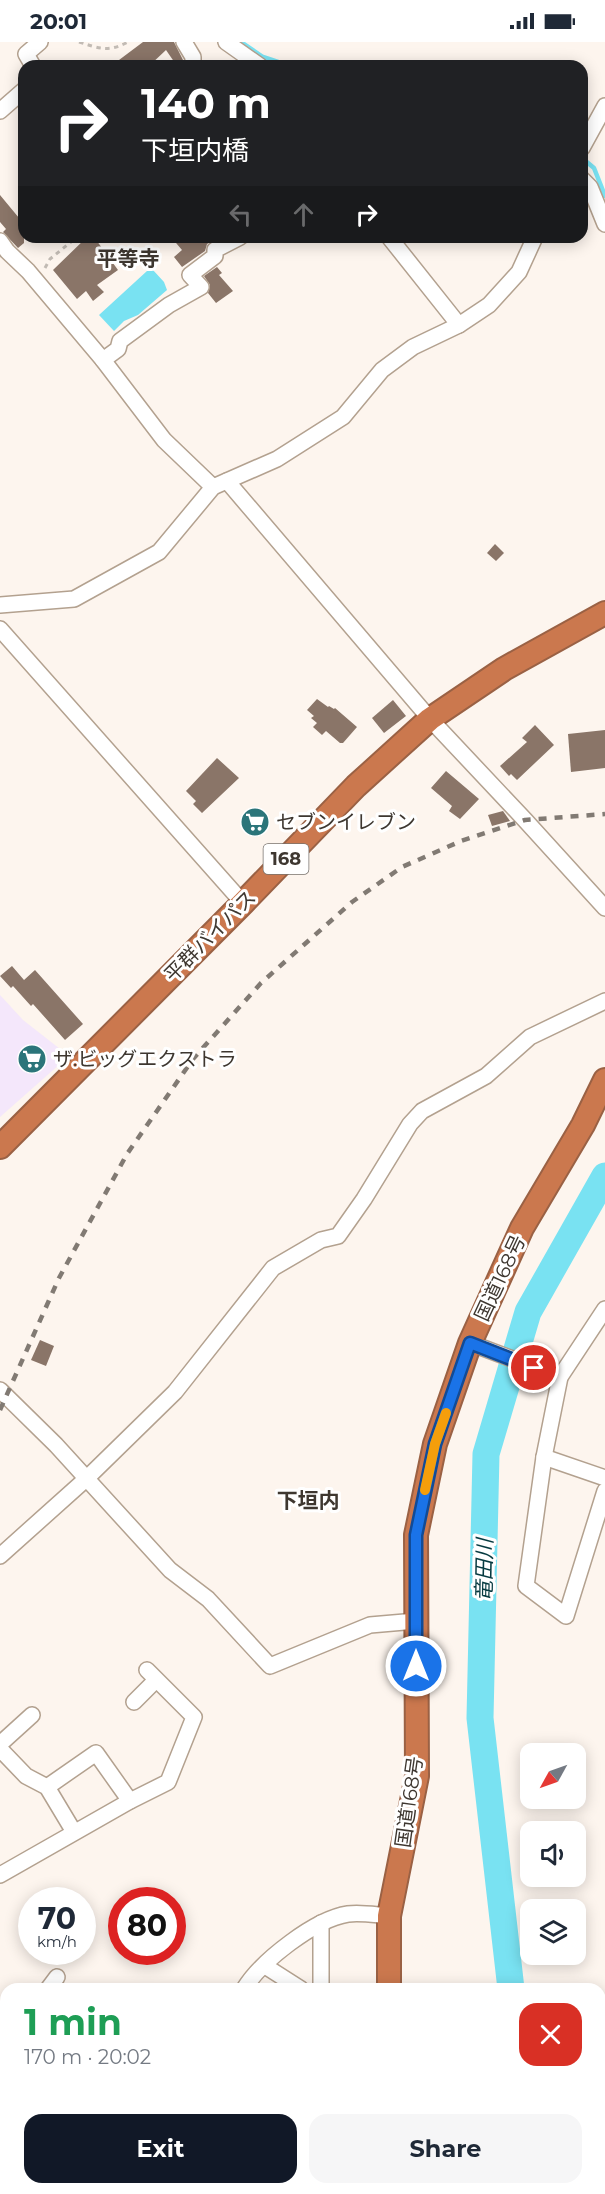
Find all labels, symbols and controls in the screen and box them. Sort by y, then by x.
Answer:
text: 20:01 [30,8,87,35]
text: 140 m [141,77,271,129]
icon: right [42,84,120,162]
text: 下垣内橋 [141,134,249,167]
icon: left [224,198,257,231]
icon: ahead [287,198,320,231]
icon: right [350,198,383,231]
district label: 平等寺 [97,246,160,271]
supermarket icon: セブンイレブン [239,806,271,838]
place label: セブンイレブン [276,810,416,834]
road number: 168 [264,844,308,874]
street label: 平群バイパス [159,885,261,987]
supermarket icon: ザ.ビッグエクストラ [16,1043,48,1075]
place label: ザ.ビッグエクストラ [53,1047,237,1071]
street label: 国道168号 [470,1231,530,1325]
pin [508,1342,559,1393]
icon: arrive [517,1351,550,1384]
district label: 下垣内 [277,1488,340,1513]
water label: 竜田川 [471,1536,497,1602]
position arrow [384,1634,448,1698]
north arrow [520,1743,586,1809]
map controls [520,1743,586,1965]
street label: 国道168号 [391,1755,427,1849]
button: sound [520,1821,586,1887]
speed limit sign: 80 [108,1887,186,1965]
button: layers [520,1899,586,1965]
text: 70 [38,1900,76,1937]
text: km/h [37,1932,77,1951]
text: 1 min [24,2000,122,2044]
button: close [519,2003,582,2066]
text: 170 m · 20:02 [24,2045,151,2069]
button: Exit [24,2114,297,2183]
button: Share [309,2114,582,2183]

